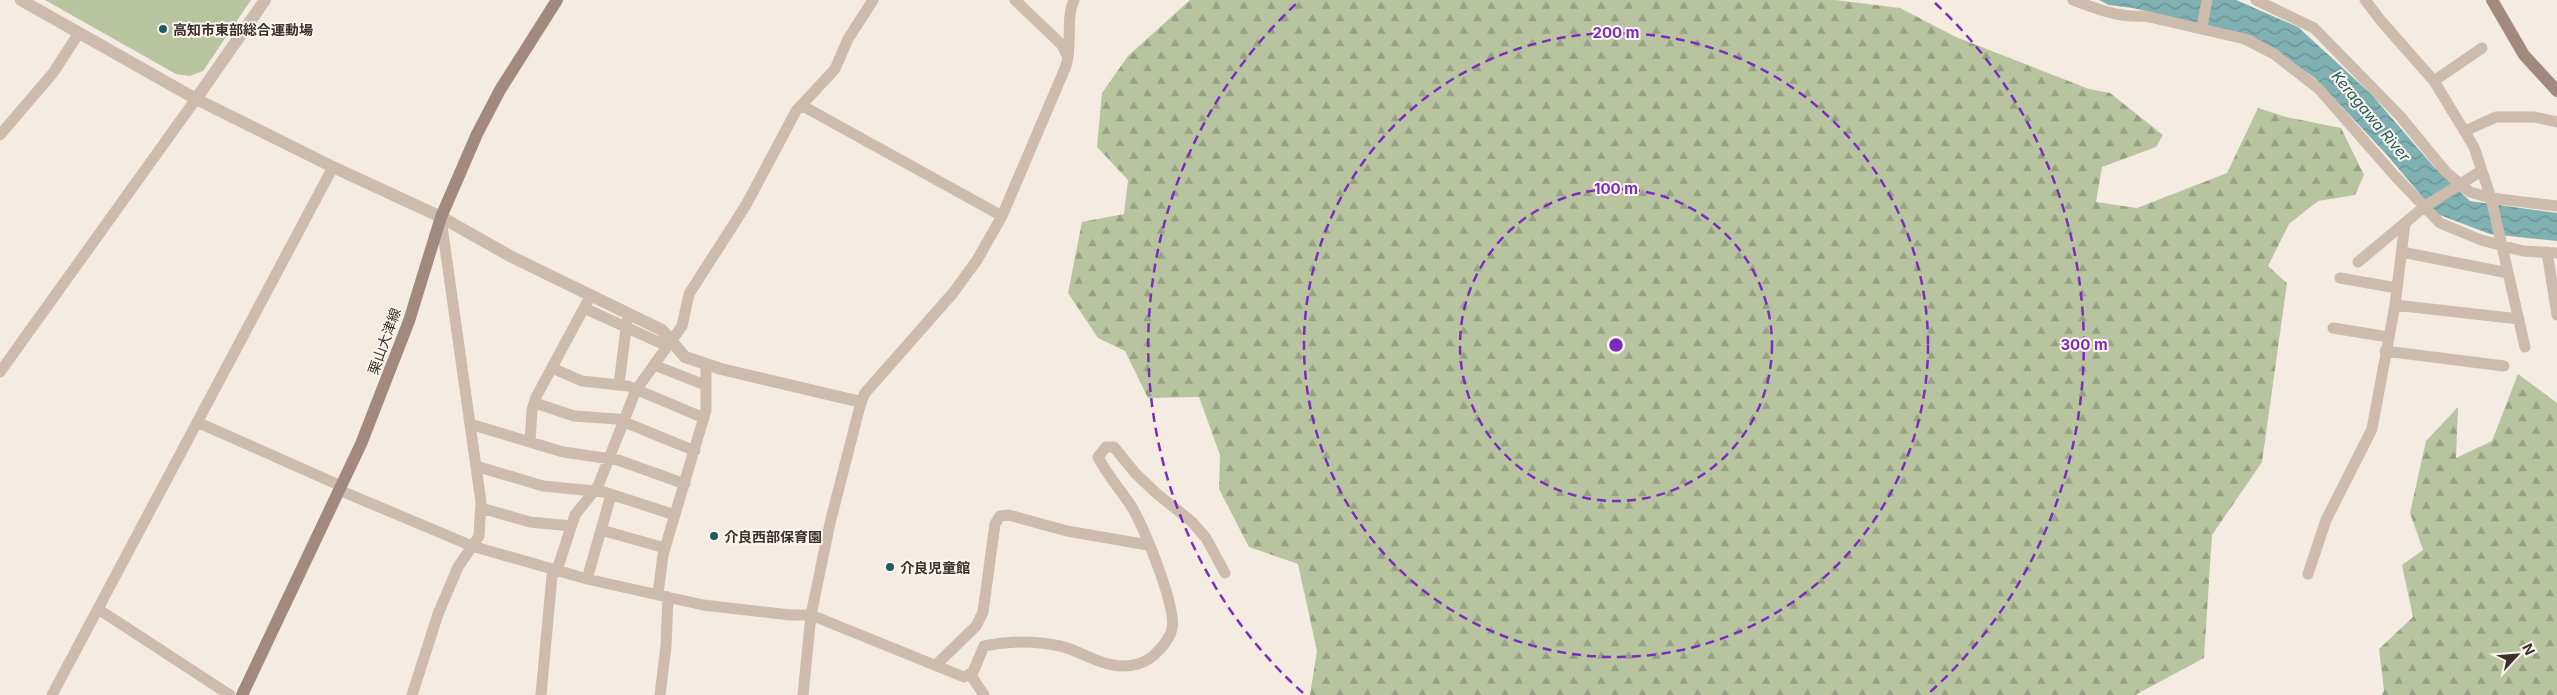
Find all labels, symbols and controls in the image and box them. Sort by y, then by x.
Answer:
place label: 高知市東部総合運動場 [173,21,313,38]
marker: 高知市東部総合運動場 [157,23,169,35]
text: 200 m [1593,23,1639,42]
water label: Keragawa River [2328,67,2415,165]
text: 100 m [1594,179,1638,198]
street label: 栗山大津線 [364,305,404,377]
text: 300 m [2060,335,2108,354]
centre of rings [1607,336,1625,354]
place label: 介良西部保育園 [724,528,822,545]
marker: 介良西部保育園 [708,530,720,542]
place label: 介良児童館 [900,559,970,576]
marker: 介良児童館 [884,561,896,573]
north arrow [2492,630,2542,680]
text: N [2519,641,2539,658]

